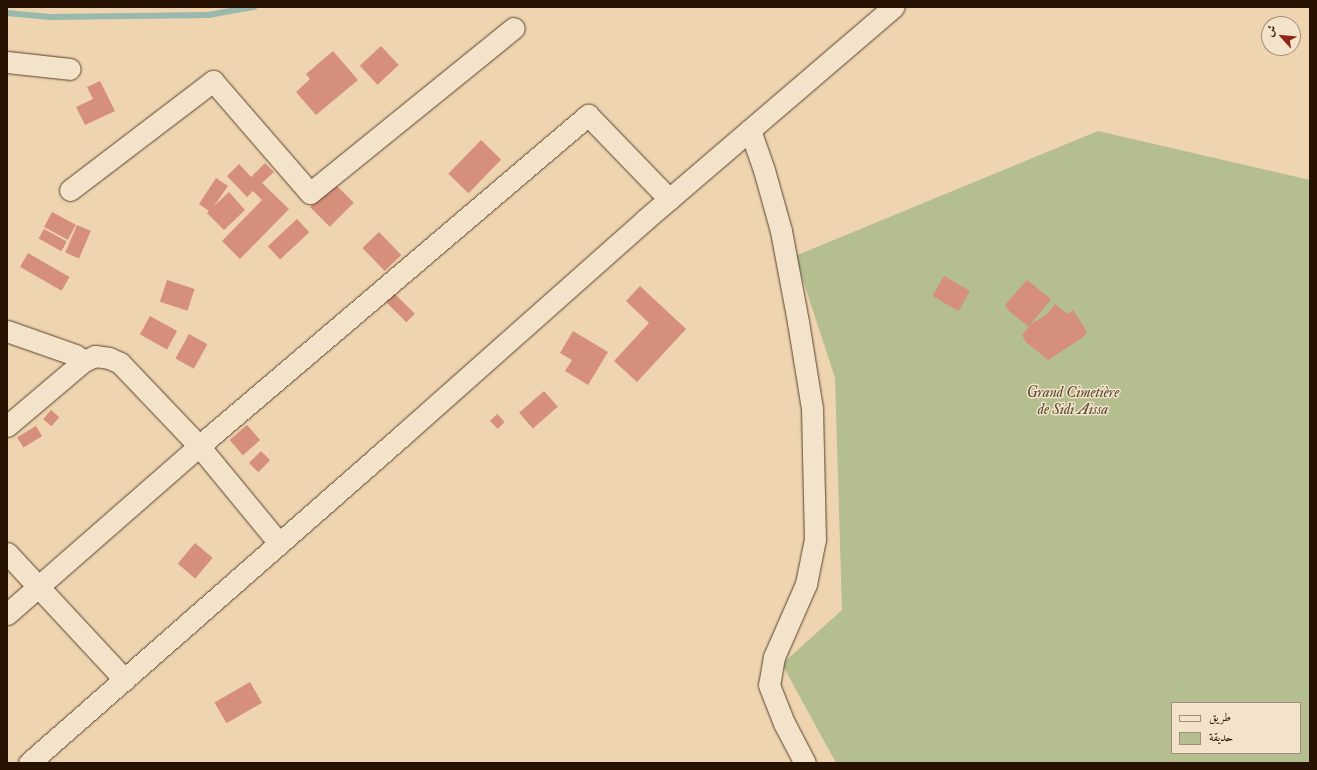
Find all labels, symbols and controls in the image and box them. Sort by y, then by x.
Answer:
north arrow [1261,16,1301,56]
text: ش [1262,23,1279,39]
park label: Grand Cimetière de Sidi Aissa [1027,383,1119,418]
legend [1171,702,1301,754]
text: طريق [1209,710,1231,725]
text: حديقة [1209,730,1233,745]

